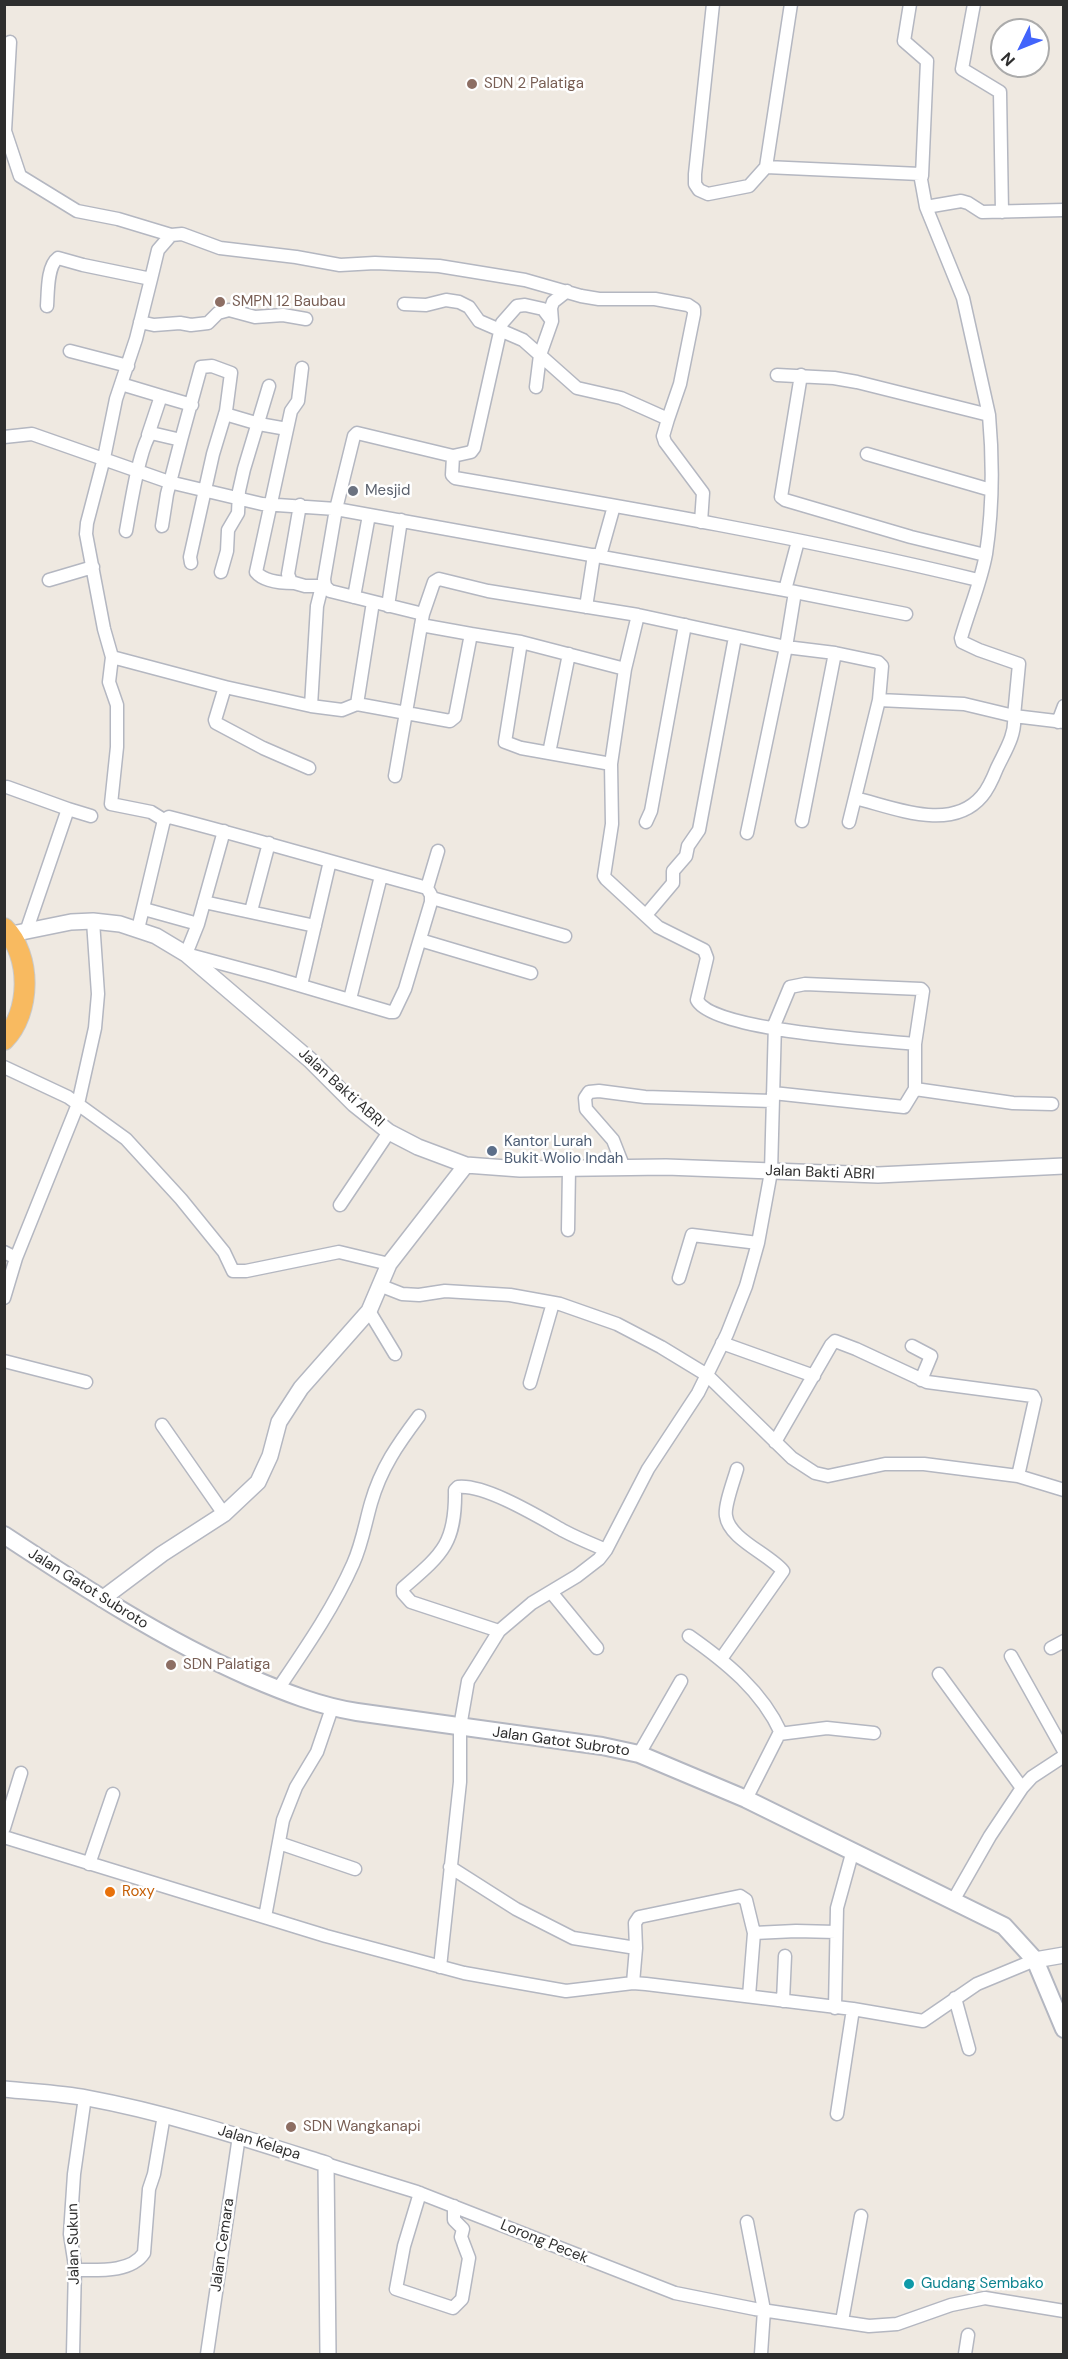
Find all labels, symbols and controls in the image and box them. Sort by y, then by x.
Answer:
north arrow [990,18,1050,78]
text: N [996,48,1020,71]
place label: SDN 2 Palatiga [484,75,584,93]
marker: SDN 2 Palatiga [465,77,479,91]
place label: SMPN 12 Baubau [232,293,346,311]
marker: SMPN 12 Baubau [213,295,227,309]
place label: Mesjid [365,482,410,500]
marker: Mesjid [346,484,360,498]
street label: Jalan Bakti ABRI [294,1045,388,1131]
place label: Kantor Lurah Bukit Wolio Indah [504,1133,623,1168]
marker: Kantor Lurah Bukit Wolio Indah [485,1144,499,1158]
street label: Jalan Bakti ABRI [765,1162,875,1184]
street label: Jalan Gatot Subroto [25,1545,151,1633]
place label: SDN Palatiga [183,1656,270,1674]
marker: SDN Palatiga [164,1658,178,1672]
street label: Jalan Gatot Subroto [491,1723,631,1761]
place label: Roxy [122,1883,155,1901]
marker: Roxy [103,1885,117,1899]
place label: SDN Wangkanapi [303,2118,421,2136]
marker: SDN Wangkanapi [284,2120,298,2134]
street label: Jalan Kelapa [215,2122,303,2164]
street label: Jalan Cemara [208,2197,238,2293]
street label: Jalan Sukun [64,2203,84,2285]
street label: Lorong Pecek [497,2216,591,2268]
place label: Gudang Sembako [921,2275,1044,2293]
marker: Gudang Sembako [902,2277,916,2291]

